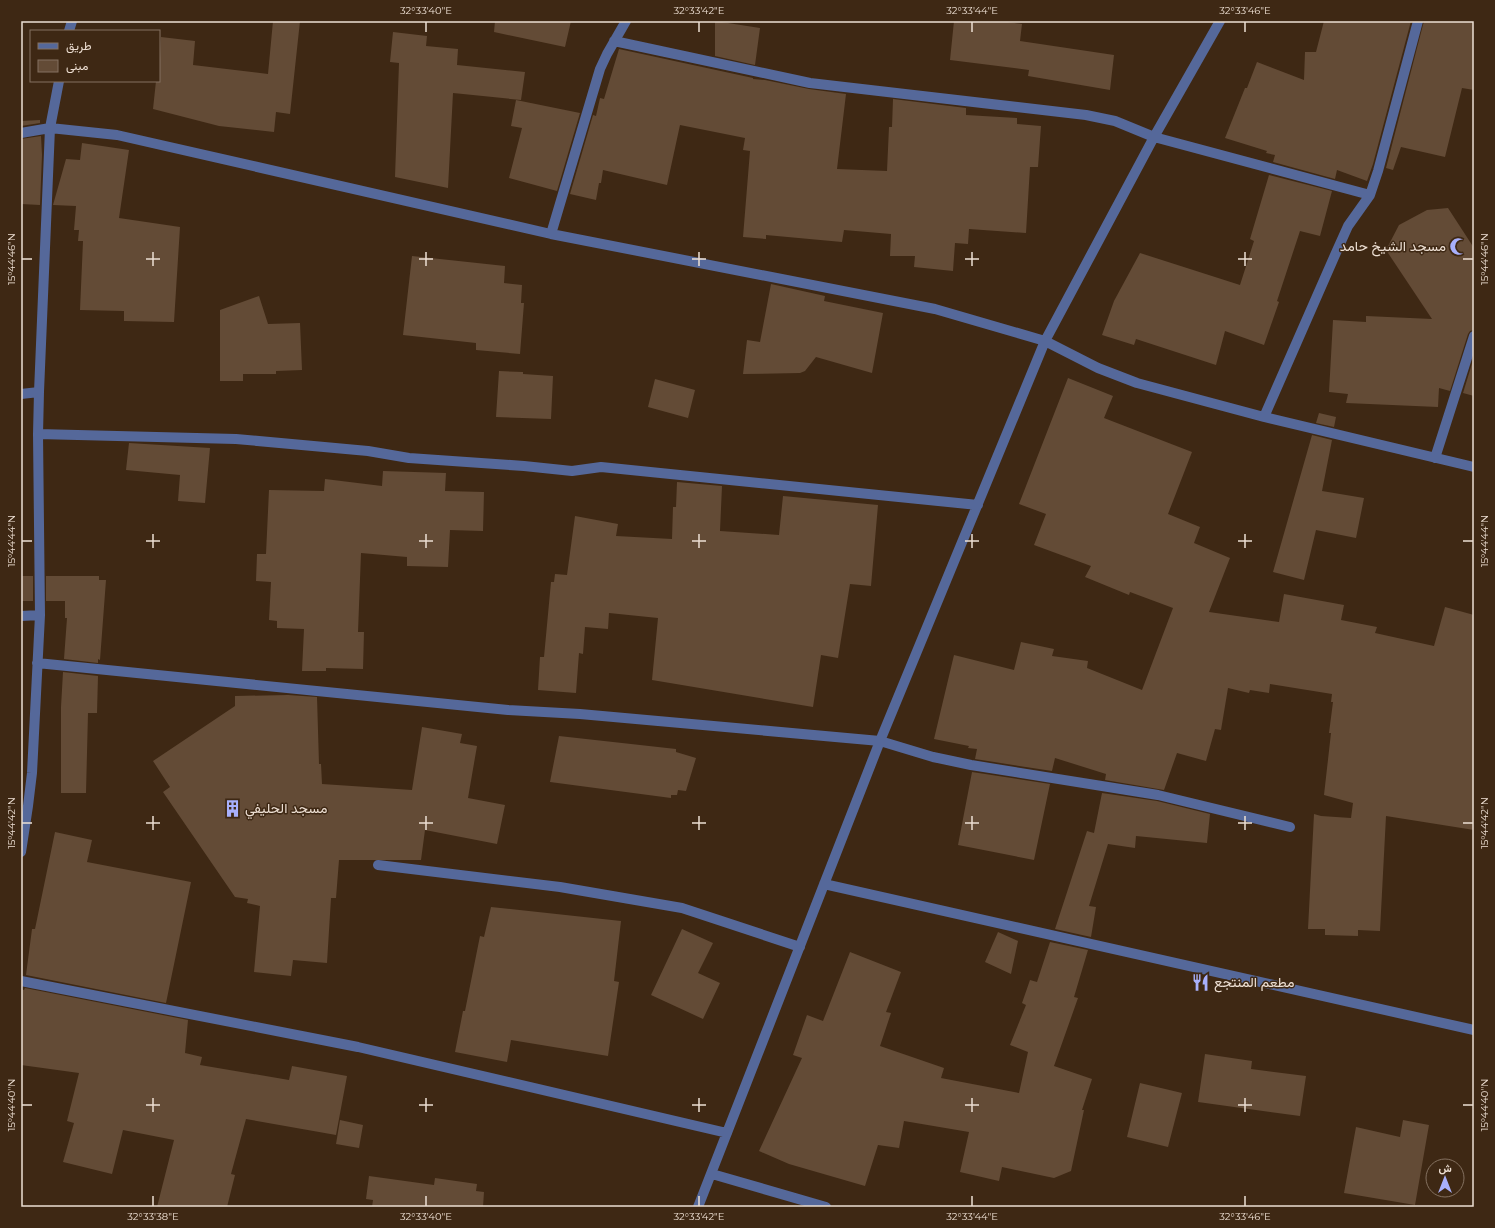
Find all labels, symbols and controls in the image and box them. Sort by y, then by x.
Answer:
text: 32°33'40"E [400,4,452,17]
text: 32°33'42"E [673,4,725,17]
text: 32°33'44"E [946,4,998,17]
text: 32°33'46"E [1219,4,1271,17]
legend [30,30,160,82]
text: طريق [66,38,92,54]
text: مبنى [66,58,88,74]
text: 15°44'46"N [5,233,18,285]
text: 15°44'46"N [1478,233,1491,285]
mosque icon: مسجد الشيخ حامد [1449,236,1469,256]
place label: مسجد الشيخ حامد [1340,237,1446,257]
text: 15°44'44"N [5,515,18,567]
text: 15°44'44"N [1478,515,1491,567]
text: 15°44'42"N [5,797,18,849]
text: 15°44'42"N [1478,797,1491,849]
building icon: مسجد الحليفي [222,798,242,818]
place label: مسجد الحليفي [245,799,327,820]
restaurant icon: مطعم المنتجع [1191,972,1211,992]
place label: مطعم المنتجع [1214,973,1294,993]
text: 15°44'40"N [5,1079,18,1131]
text: 15°44'40"N [1478,1079,1491,1131]
north arrow [1425,1158,1465,1198]
text: ش [1438,1161,1452,1175]
text: 32°33'38"E [127,1210,179,1223]
text: 32°33'40"E [400,1210,452,1223]
text: 32°33'42"E [673,1210,725,1223]
text: 32°33'44"E [946,1210,998,1223]
text: 32°33'46"E [1219,1210,1271,1223]

